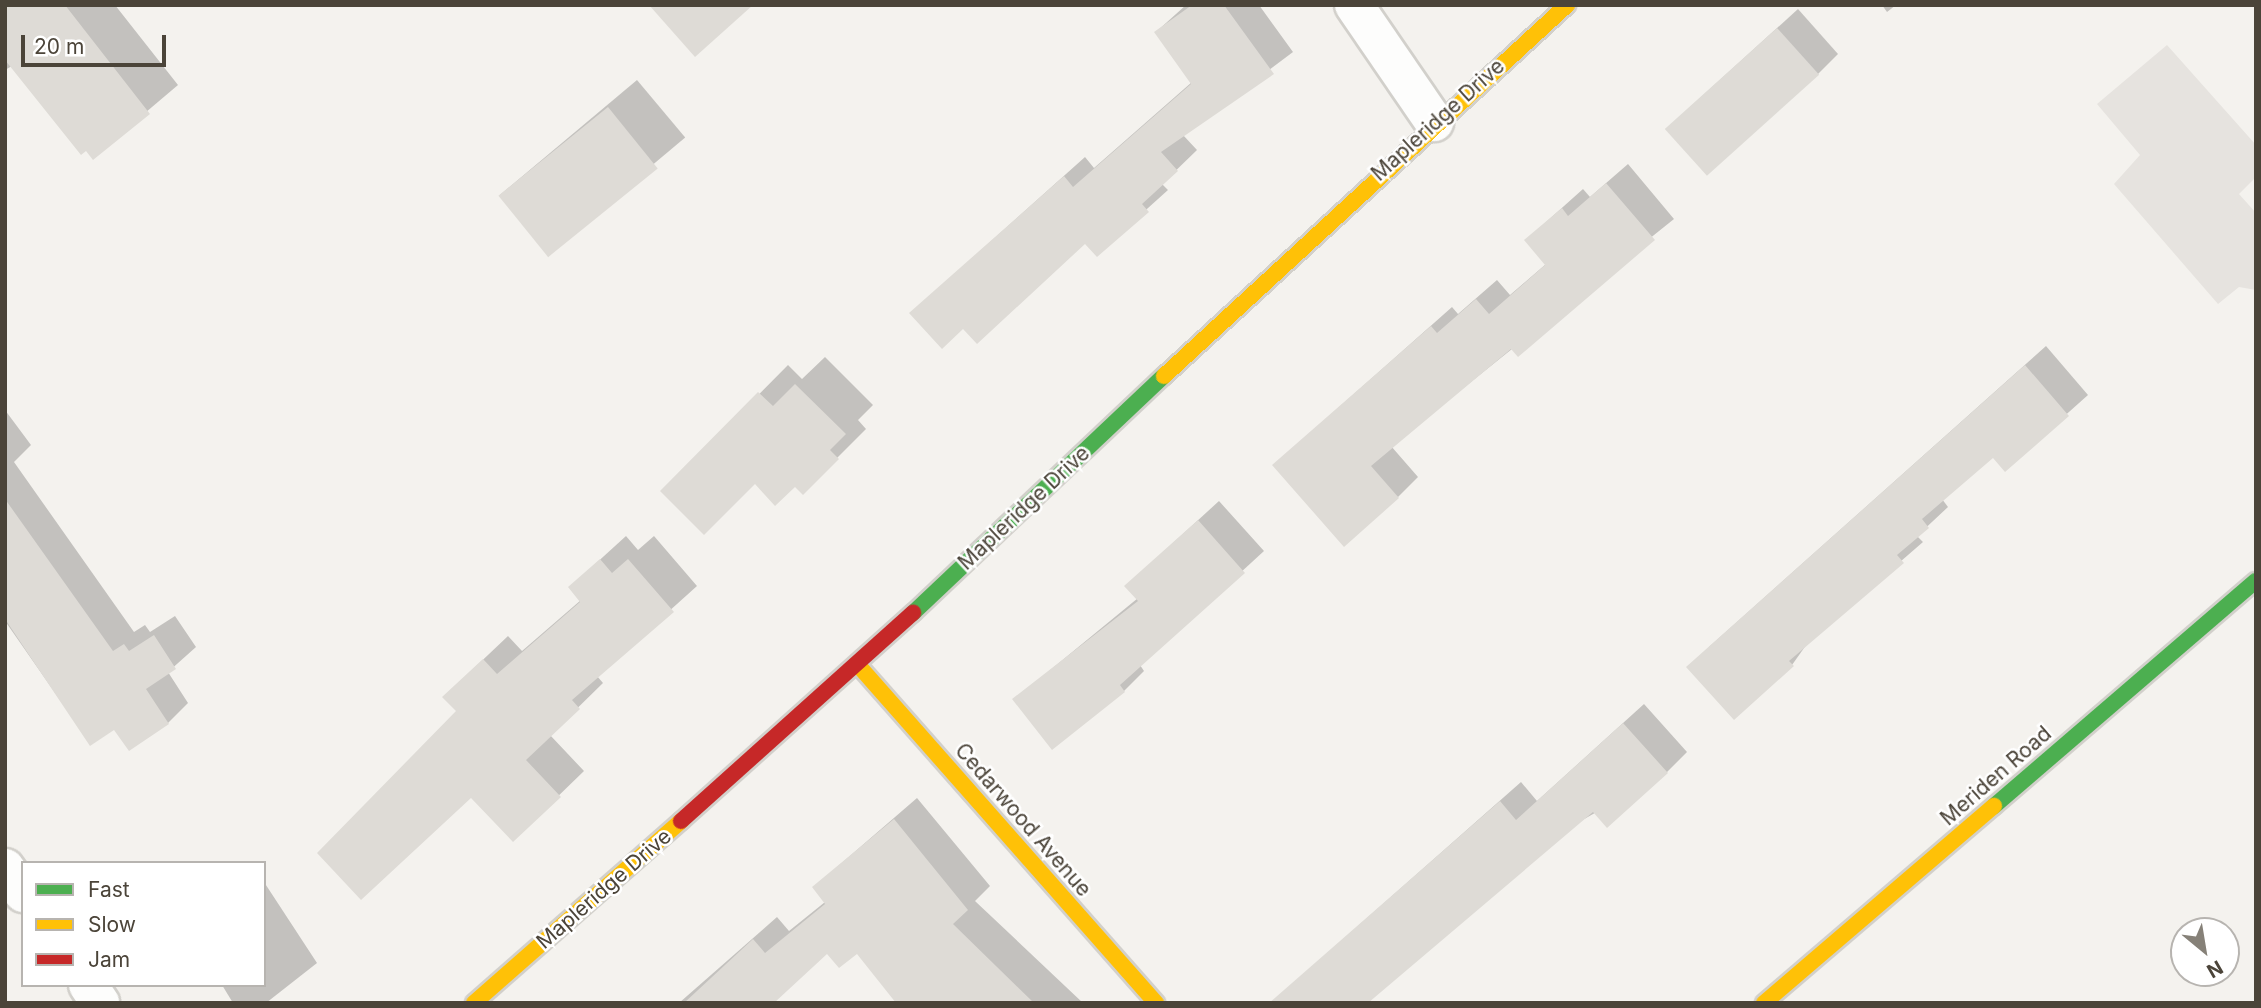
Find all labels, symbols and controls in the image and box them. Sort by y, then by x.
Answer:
scale bar [24,21,170,65]
text: 20 m [34,34,84,59]
street label: Mapleridge Drive [1366,54,1510,186]
street label: Mapleridge Drive [953,441,1095,575]
street label: Meriden Road [1935,721,2057,831]
street label: Cedarwood Avenue [950,738,1096,902]
street label: Mapleridge Drive [531,824,677,954]
legend [21,861,266,987]
text: Fast [88,877,130,902]
text: Slow [88,912,136,937]
north arrow [2170,917,2240,987]
text: Jam [88,947,130,972]
text: N [2203,955,2227,982]

